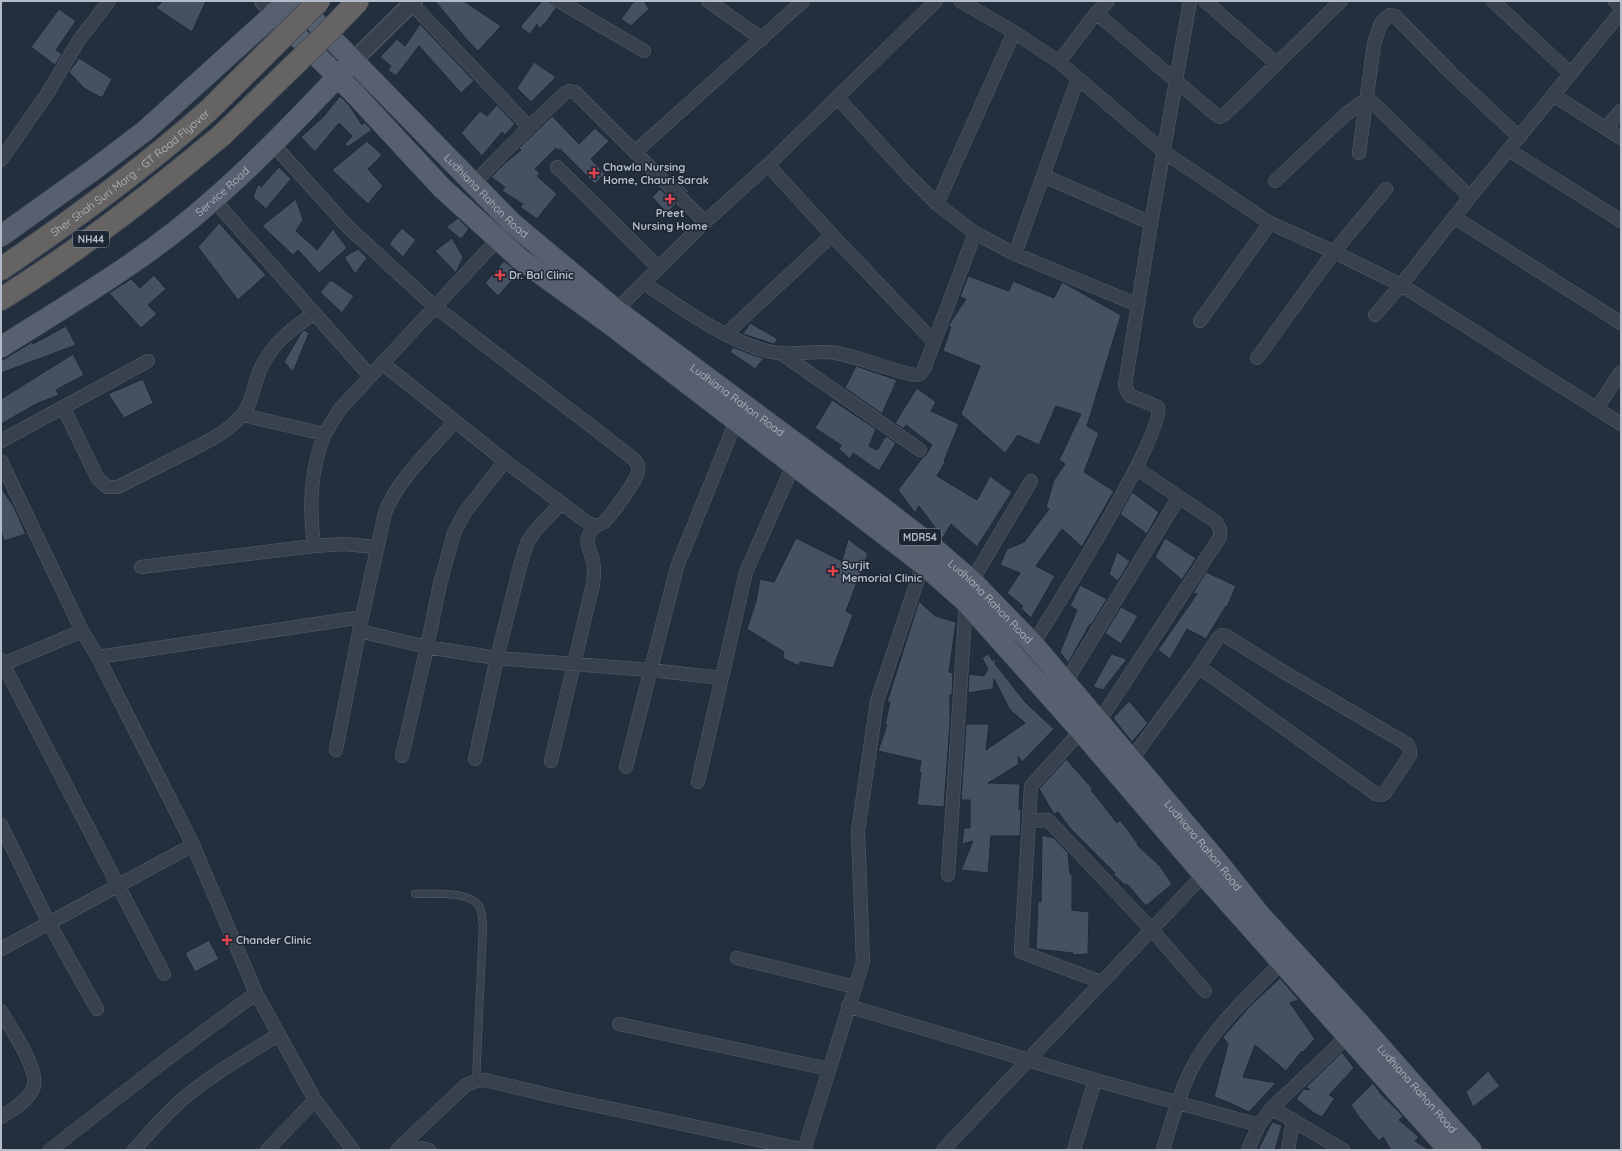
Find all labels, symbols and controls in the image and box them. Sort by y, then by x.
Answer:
street label: Sher Shah Suri Marg - GT Road Flyover [48,105,213,239]
street label: Ludhiana Rahon Road [441,151,531,241]
place label: Chawla Nursing Home, Chauri Sarak [603,160,709,187]
street label: Service Road [192,164,252,219]
marker: Chawla Nursing Home, Chauri Sarak [588,167,600,179]
marker: Preet Nursing Home [664,193,676,205]
place label: Preet Nursing Home [632,206,708,233]
road number: NH44 [73,231,109,247]
place label: Dr. Bal Clinic [509,268,574,282]
marker: Dr. Bal Clinic [494,269,506,281]
street label: Ludhiana Rahon Road [687,360,787,439]
road number: MDR54 [899,529,941,545]
street label: Ludhiana Rahon Road [945,556,1036,646]
place label: Surjit Memorial Clinic [842,558,922,585]
marker: Surjit Memorial Clinic [827,565,839,577]
street label: Ludhiana Rahon Road [1161,797,1245,894]
place label: Chander Clinic [236,933,312,947]
marker: Chander Clinic [221,934,233,946]
street label: Ludhiana Rahon Road [1374,1041,1460,1136]

